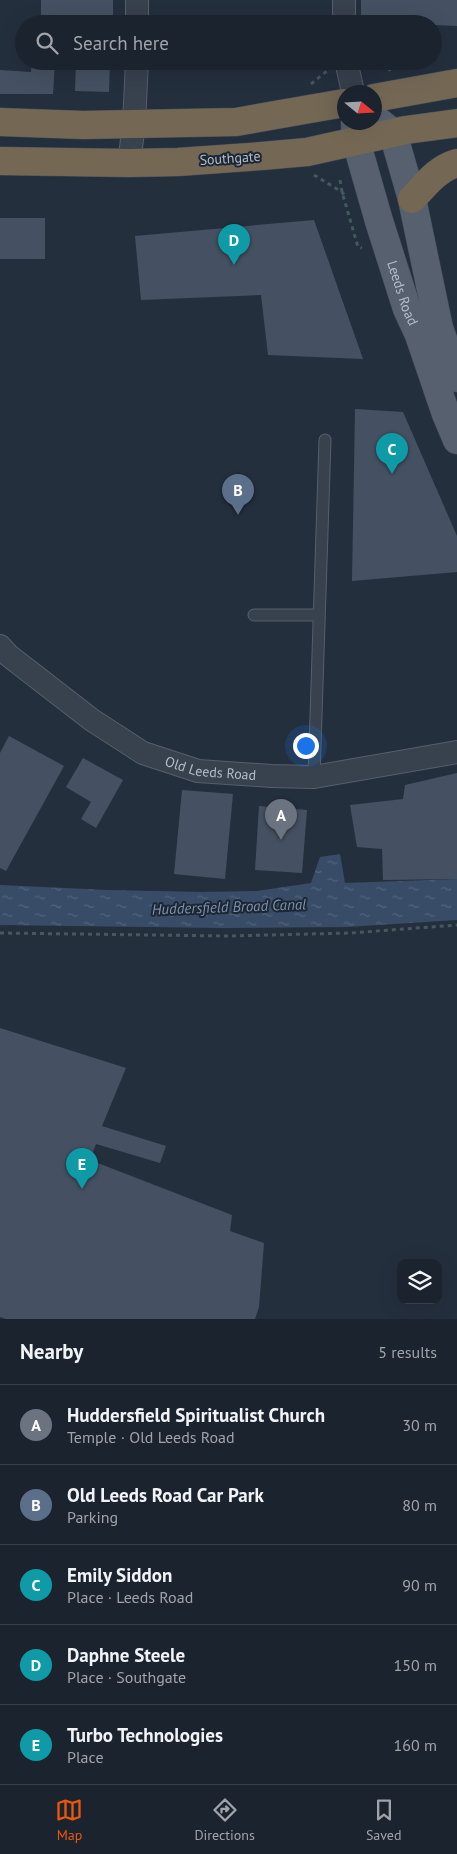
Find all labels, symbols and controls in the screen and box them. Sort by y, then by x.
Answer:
search box [15,15,442,70]
icon: search [33,29,61,57]
text: Search here [73,31,169,55]
north arrow [337,85,382,130]
street label: Southgate [199,147,261,169]
pin: D [218,224,250,265]
street label: Leeds Road [383,258,422,328]
pin: C [376,433,408,474]
pin: B [222,474,254,515]
your location [293,733,319,759]
street label: Old Leeds Road [163,752,257,784]
pin: A [265,799,297,840]
water label: Huddersfield Broad Canal [152,894,306,919]
pin: E [66,1148,98,1189]
map controls [397,1259,442,1304]
button: layers [397,1259,442,1304]
text: Nearby [20,1338,83,1365]
text: 5 results [378,1342,437,1362]
text: Huddersfield Spiritualist Church [67,1403,325,1427]
text: A [31,1415,41,1435]
text: 30 m [402,1415,437,1435]
text: Temple · Old Leeds Road [67,1427,235,1447]
text: Old Leeds Road Car Park [67,1483,264,1507]
text: B [31,1495,41,1515]
text: 80 m [402,1495,437,1515]
text: Parking [67,1507,118,1527]
text: Emily Siddon [67,1563,172,1587]
text: C [32,1575,40,1595]
text: 90 m [402,1575,437,1595]
text: Place · Leeds Road [67,1587,193,1607]
text: Daphne Steele [67,1643,185,1667]
text: D [31,1655,41,1675]
text: 150 m [394,1655,437,1675]
text: Place · Southgate [67,1667,186,1687]
text: Turbo Technologies [67,1723,223,1747]
text: E [32,1735,40,1755]
text: 160 m [394,1735,437,1755]
text: Place [67,1747,104,1767]
tab: Map [55,1796,83,1844]
tab: Directions [194,1796,255,1844]
tab: Saved [366,1796,402,1844]

